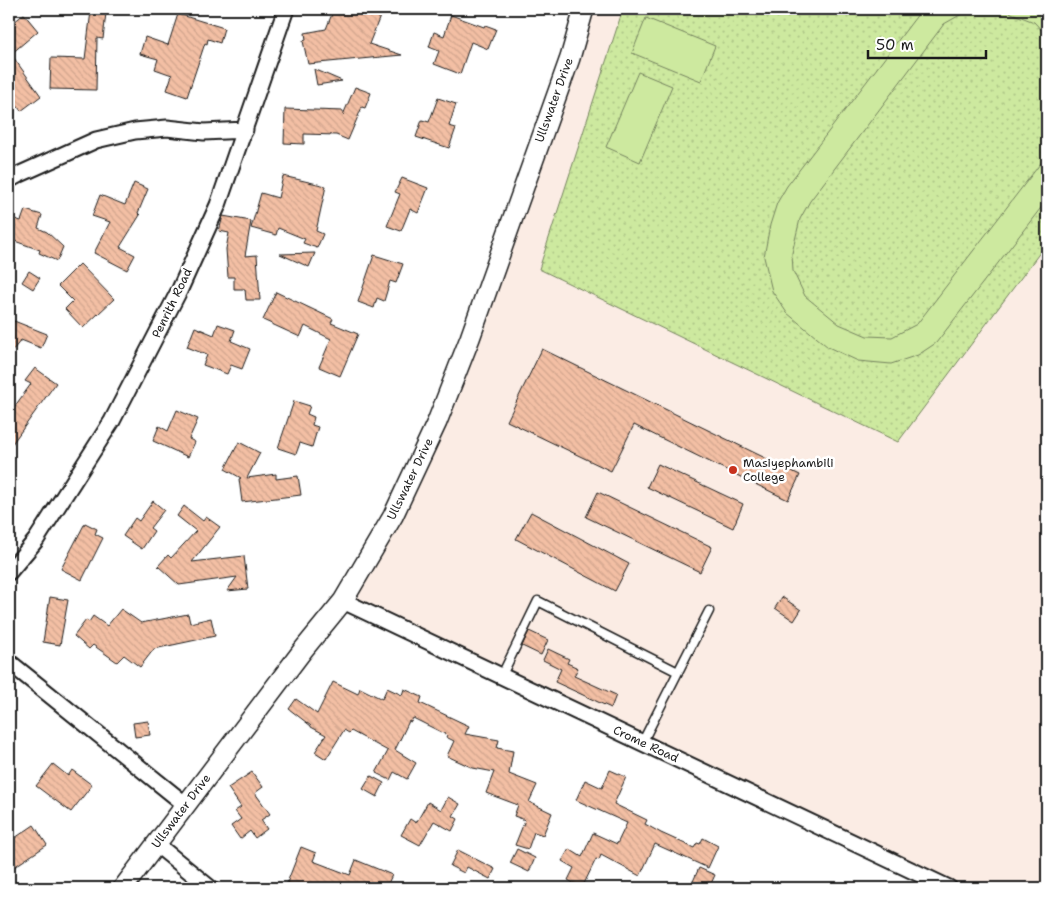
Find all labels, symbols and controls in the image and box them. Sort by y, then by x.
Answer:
scale bar [868,28,986,60]
text: 50 m [876,35,914,55]
street label: Ullswater Drive [531,55,577,145]
street label: Penrith Road [148,265,196,341]
street label: Ullswater Drive [383,435,437,523]
place label: Masiyephambili College [743,455,834,485]
marker: Masiyephambili College [727,464,739,476]
street label: Crome Road [611,722,682,766]
street label: Ullswater Drive [148,770,214,851]

